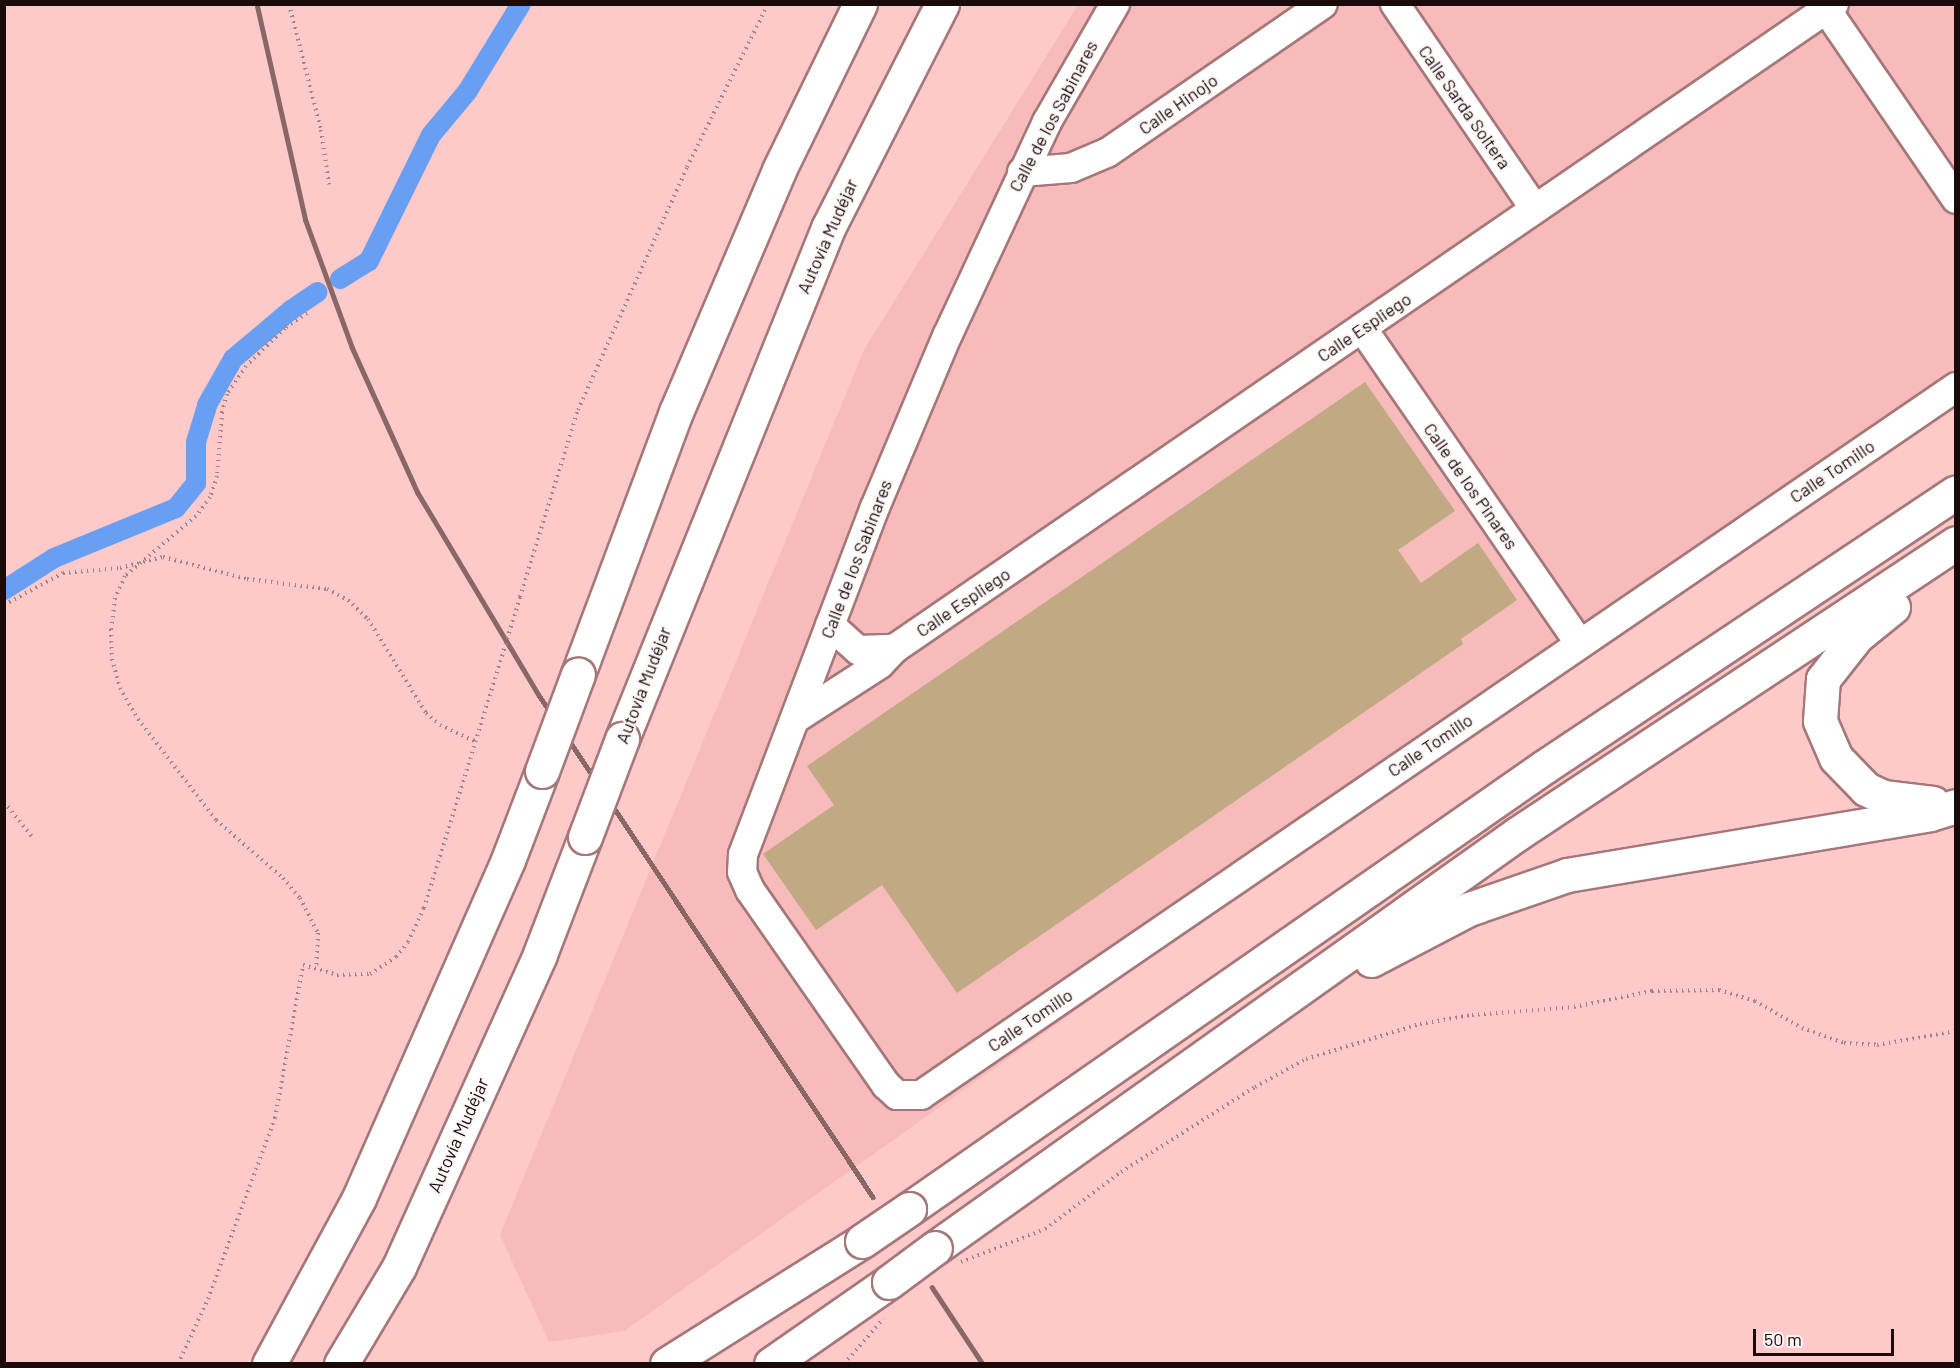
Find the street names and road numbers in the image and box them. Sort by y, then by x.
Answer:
street label: Calle de los Sabinares [1004,37,1102,195]
street label: Calle Sarda Soltera [1414,41,1516,173]
street label: Calle Hinojo [1134,69,1222,139]
street label: Autovía Mudéjar [792,175,862,297]
street label: Calle Espliego [1313,288,1415,366]
street label: Calle de los Pinares [1419,419,1523,553]
street label: Calle Tomillo [1785,435,1879,507]
street label: Calle de los Sabinares [816,477,896,641]
street label: Calle Espliego [912,563,1014,641]
street label: Autovía Mudéjar [611,623,675,747]
street label: Calle Tomillo [1383,709,1477,781]
street label: Calle Tomillo [983,984,1077,1056]
street label: Autovía Mudéjar [423,1074,493,1196]

